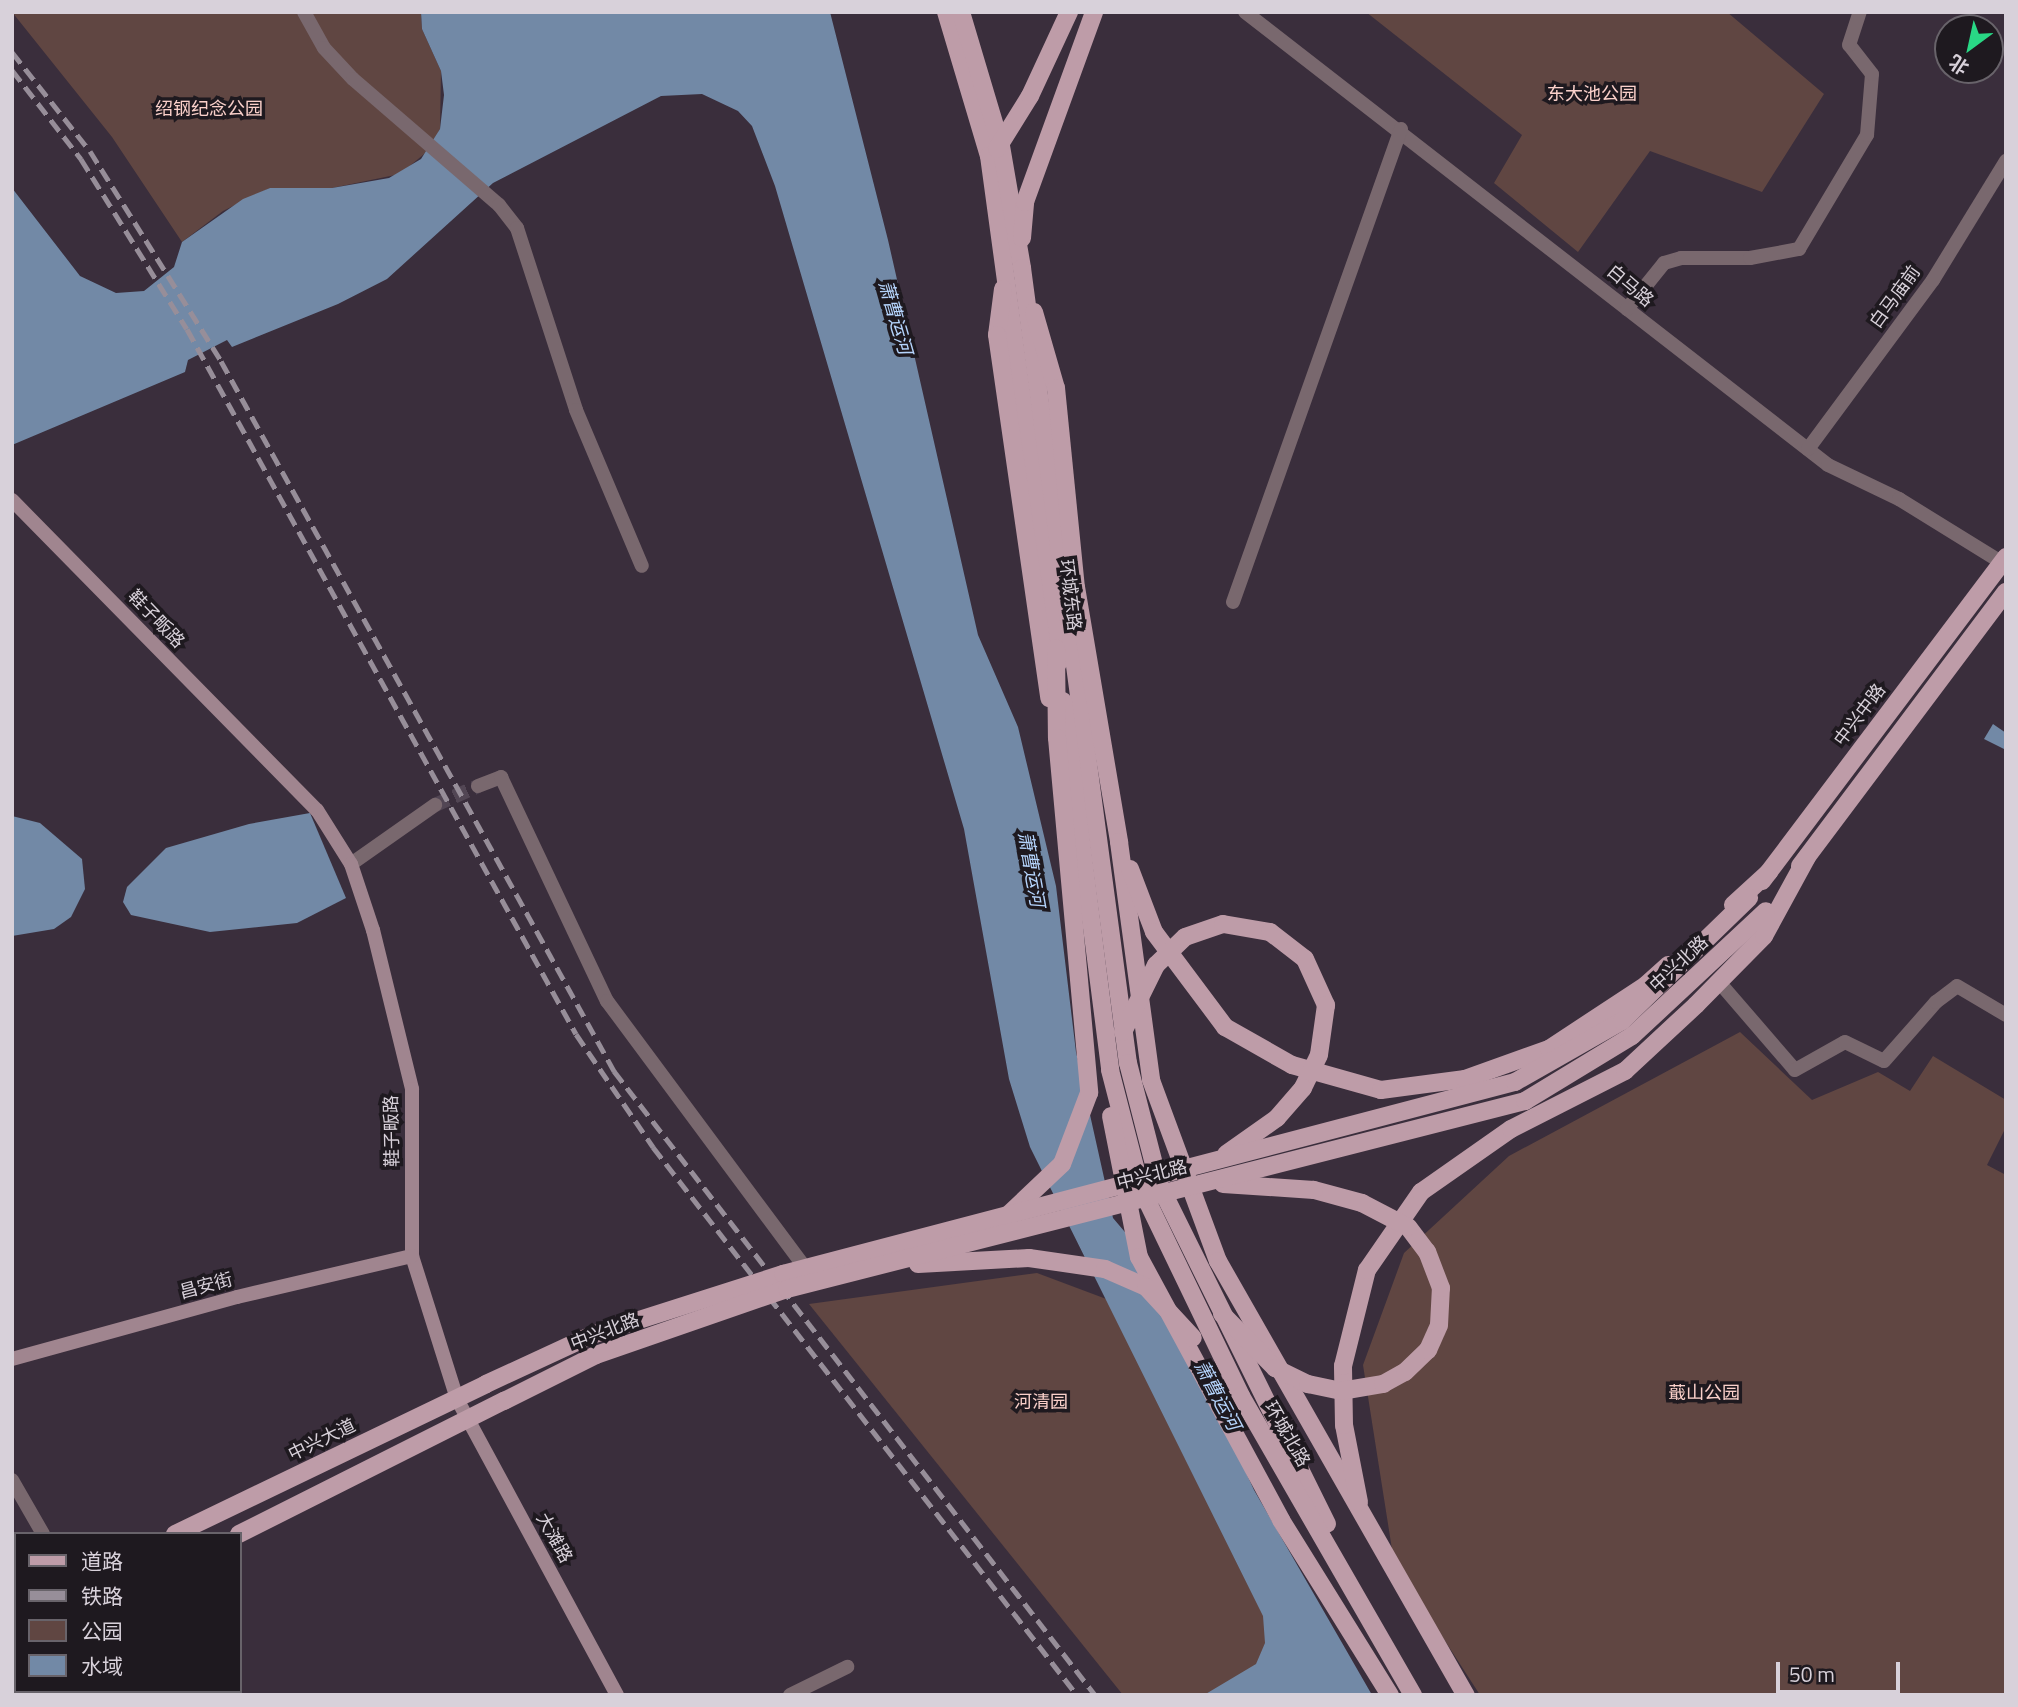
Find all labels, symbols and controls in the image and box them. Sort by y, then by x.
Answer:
north arrow [1934,14,2004,84]
text: 北 [1943,48,1974,83]
park label: 东大池公园 [1547,83,1637,105]
park label: 绍钢纪念公园 [155,98,263,120]
street label: 白马路 [1602,260,1658,312]
street label: 白马庙前 [1865,262,1925,332]
water label: 萧曹运河 [875,277,917,357]
street label: 环城东路 [1055,558,1085,632]
street label: 鞋子畈路 [123,586,189,652]
street label: 中兴中路 [1830,680,1890,750]
water label: 萧曹运河 [1014,830,1050,908]
street label: 中兴北路 [1645,932,1713,996]
street label: 鞋子畈路 [381,1095,403,1167]
street label: 中兴北路 [1114,1156,1190,1194]
street label: 昌安街 [177,1269,235,1303]
street label: 中兴北路 [568,1309,642,1355]
water label: 萧曹运河 [1190,1356,1246,1434]
park label: 蕺山公园 [1668,1382,1740,1404]
park label: 河清园 [1014,1391,1068,1413]
street label: 环城北路 [1260,1397,1314,1471]
street label: 中兴大道 [285,1415,359,1465]
street label: 大滩路 [531,1509,577,1567]
legend [14,1532,242,1693]
text: 道路 [81,1545,123,1577]
text: 铁路 [81,1580,123,1612]
text: 公园 [81,1615,123,1647]
scale bar [1780,1648,1904,1692]
text: 水域 [81,1650,123,1682]
text: 50 m [1789,1658,1835,1690]

